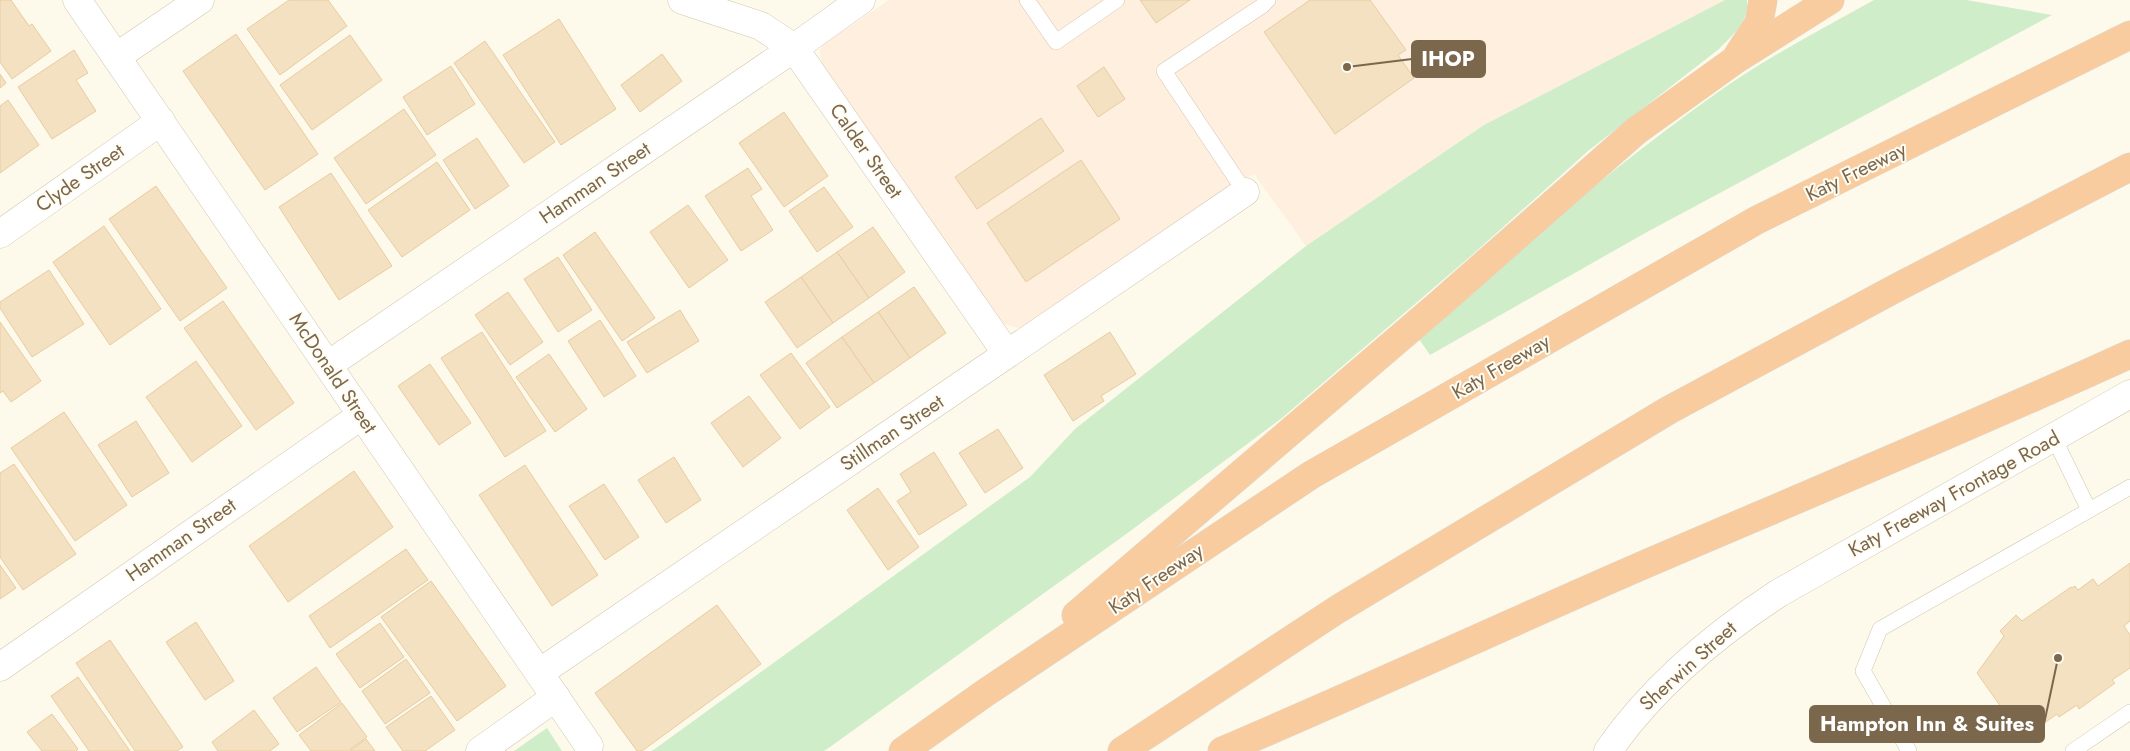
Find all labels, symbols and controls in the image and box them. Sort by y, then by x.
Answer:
callout: IHOP [1412,41,1485,77]
text: IHOP [1421,44,1475,74]
street label: Calder Street [823,98,910,205]
street label: Hamman Street [533,135,657,231]
street label: Katy Freeway [1801,135,1911,209]
street label: Clyde Street [30,137,130,219]
street label: McDonald Street [282,307,384,439]
street label: Katy Freeway [1447,327,1556,407]
street label: Stillman Street [834,387,950,478]
street label: Katy Freeway Frontage Road [1843,424,2065,564]
street label: Hamman Street [120,491,242,589]
street label: Katy Freeway [1103,536,1209,621]
street label: Sherwin Street [1633,614,1743,718]
callout: Hampton Inn & Suites [1810,706,2044,742]
text: Hampton Inn & Suites [1820,709,2034,739]

